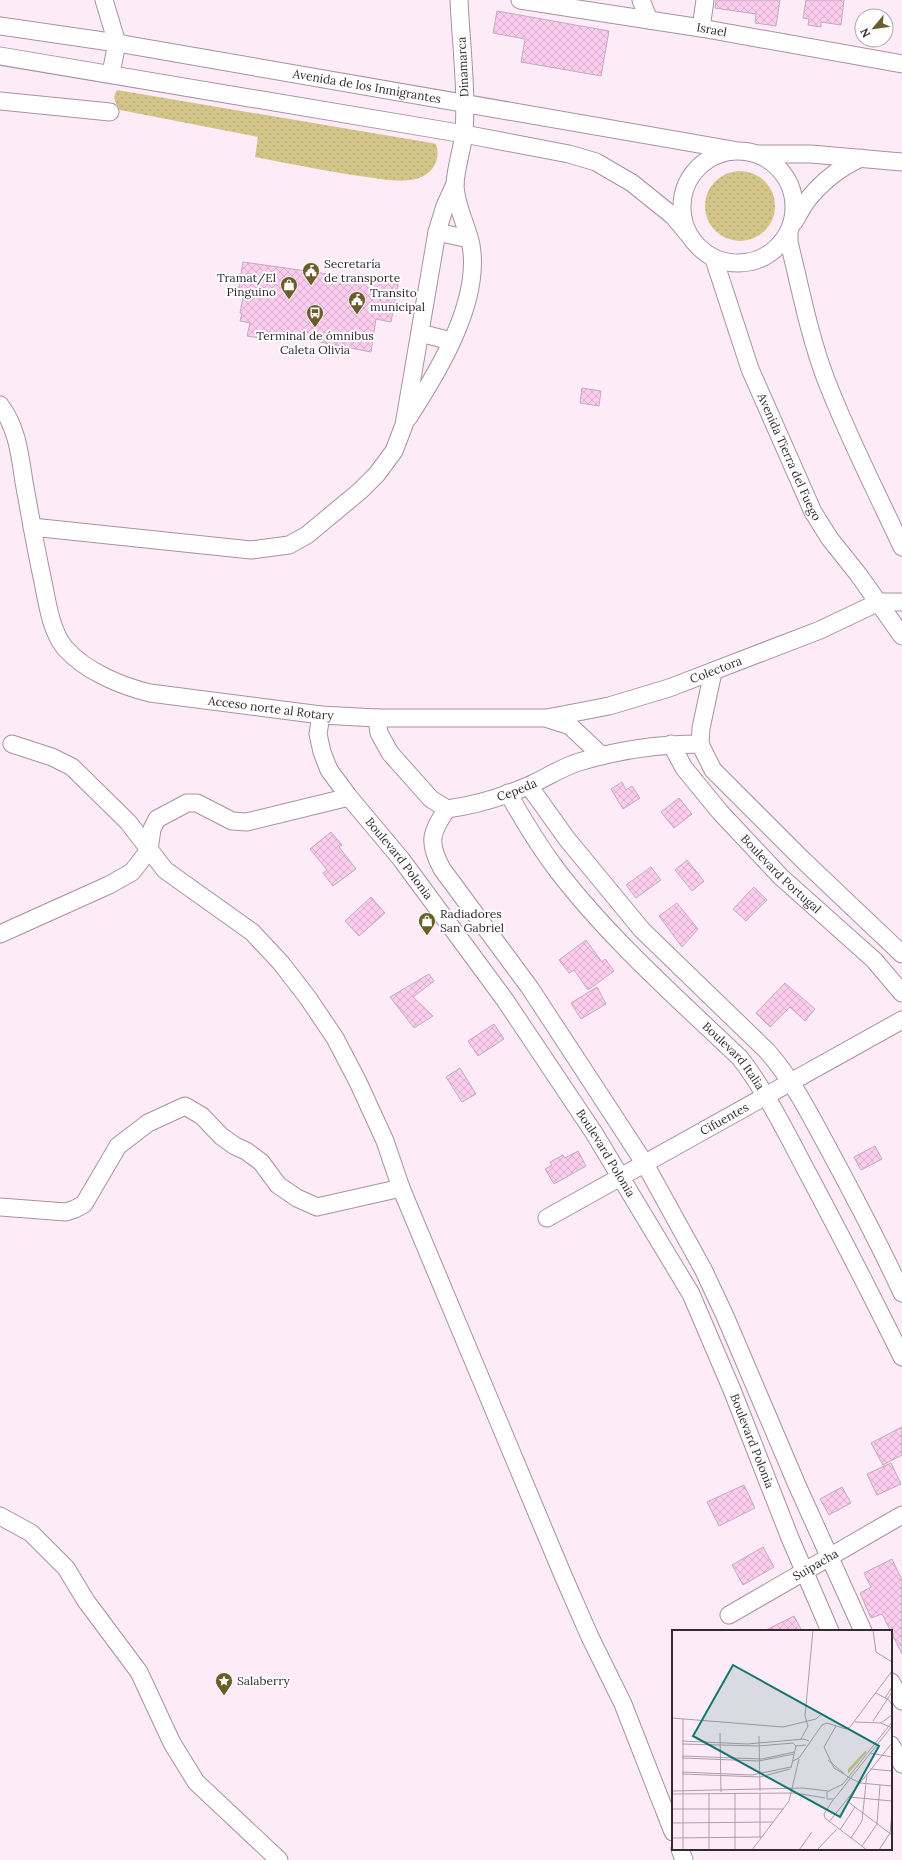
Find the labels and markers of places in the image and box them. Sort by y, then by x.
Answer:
place label: Secretaría de transporte [324,256,401,285]
public building icon: Secretaría de transporte [301,261,321,286]
place label: Tramat/El Pinguino [217,270,276,299]
shop icon: Tramat/El Pinguino [279,275,299,300]
place label: Transito municipal [370,285,425,314]
public building icon: Transito municipal [347,290,367,315]
bus stop icon: Terminal de ómnibus Caleta Olivia [305,303,325,328]
place label: Terminal de ómnibus Caleta Olivia [256,328,374,357]
place label: Radiadores San Gabriel [440,906,504,935]
shop icon: Radiadores San Gabriel [417,911,437,936]
place icon: Salaberry [214,1671,234,1696]
place label: Salaberry [237,1673,291,1688]

